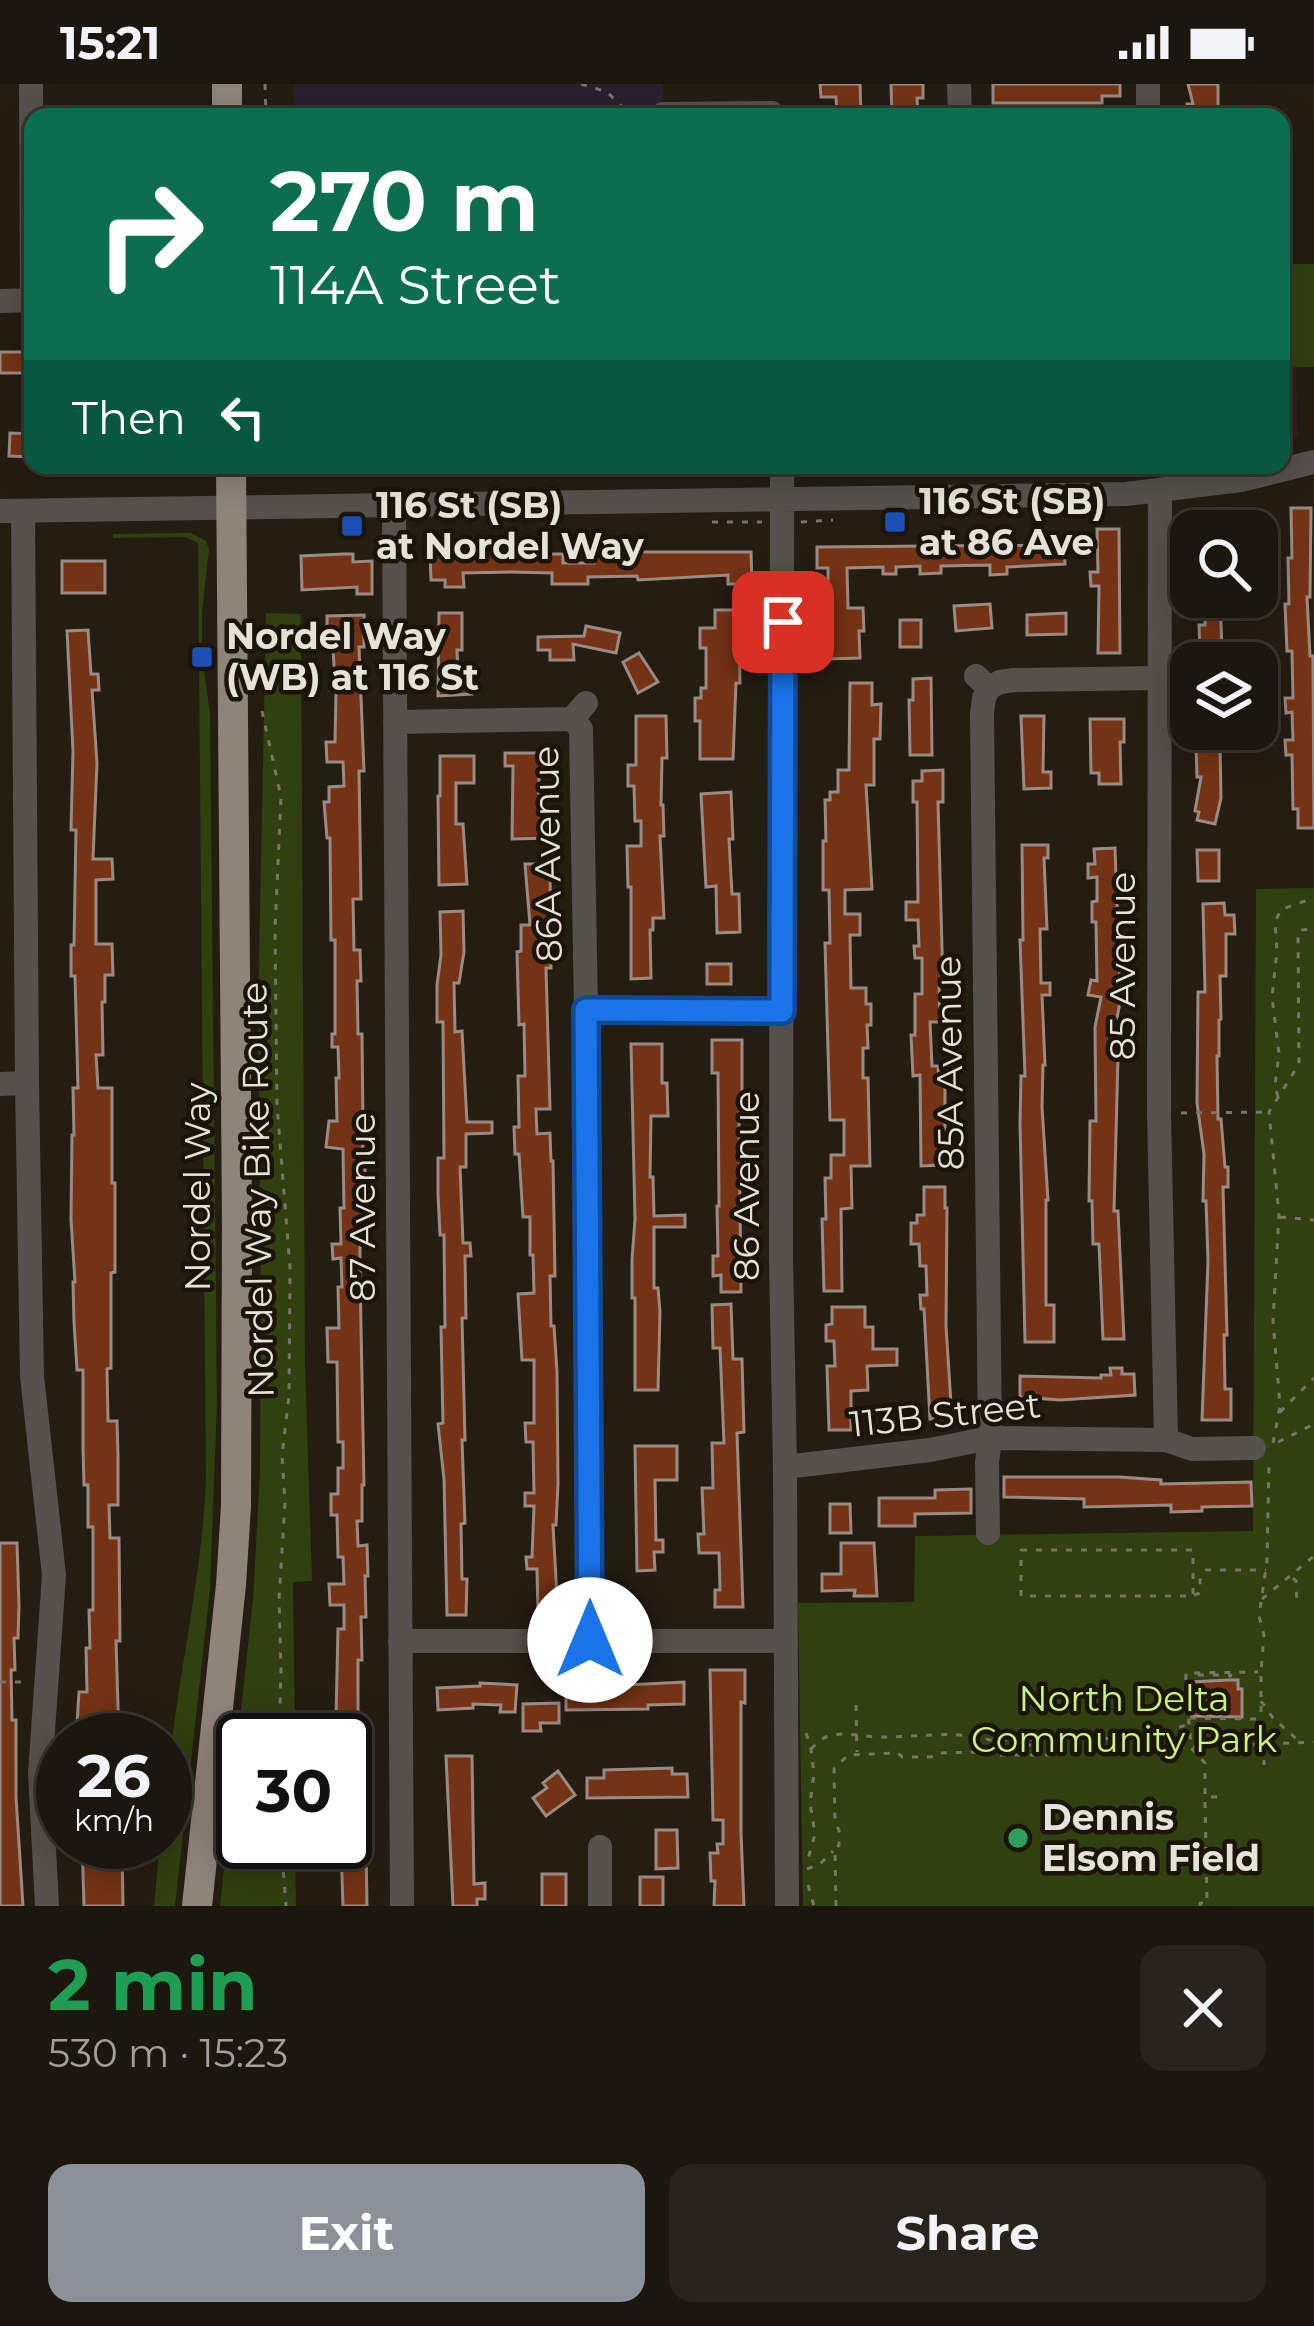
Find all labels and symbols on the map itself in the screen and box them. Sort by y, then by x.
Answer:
place label: 116 St (SB) at 86 Ave [919,479,1105,564]
place label: 116 St (SB) at Nordel Way [376,483,644,568]
marker: 116 St (SB) at 86 Ave [882,509,908,535]
marker: 116 St (SB) at Nordel Way [339,513,365,539]
pin [732,571,834,673]
place label: Nordel Way (WB) at 116 St [226,614,479,699]
marker: Nordel Way (WB) at 116 St [189,644,215,670]
street label: 86A Avenue [523,745,571,963]
street label: 85 Avenue [1100,872,1144,1060]
street label: 85A Avenue [925,955,973,1171]
street label: Nordel Way Bike Route [231,982,283,1398]
street label: Nordel Way [175,1082,219,1292]
street label: 86 Avenue [724,1091,768,1281]
street label: 87 Avenue [340,1112,384,1302]
street label: 113B Street [847,1382,1043,1446]
position arrow [527,1577,653,1703]
park label: North Delta Community Park [971,1676,1278,1761]
speed limit sign: 30 [216,1713,372,1869]
place label: Dennis Elsom Field [1042,1795,1260,1880]
marker: Dennis Elsom Field [1005,1825,1031,1851]

